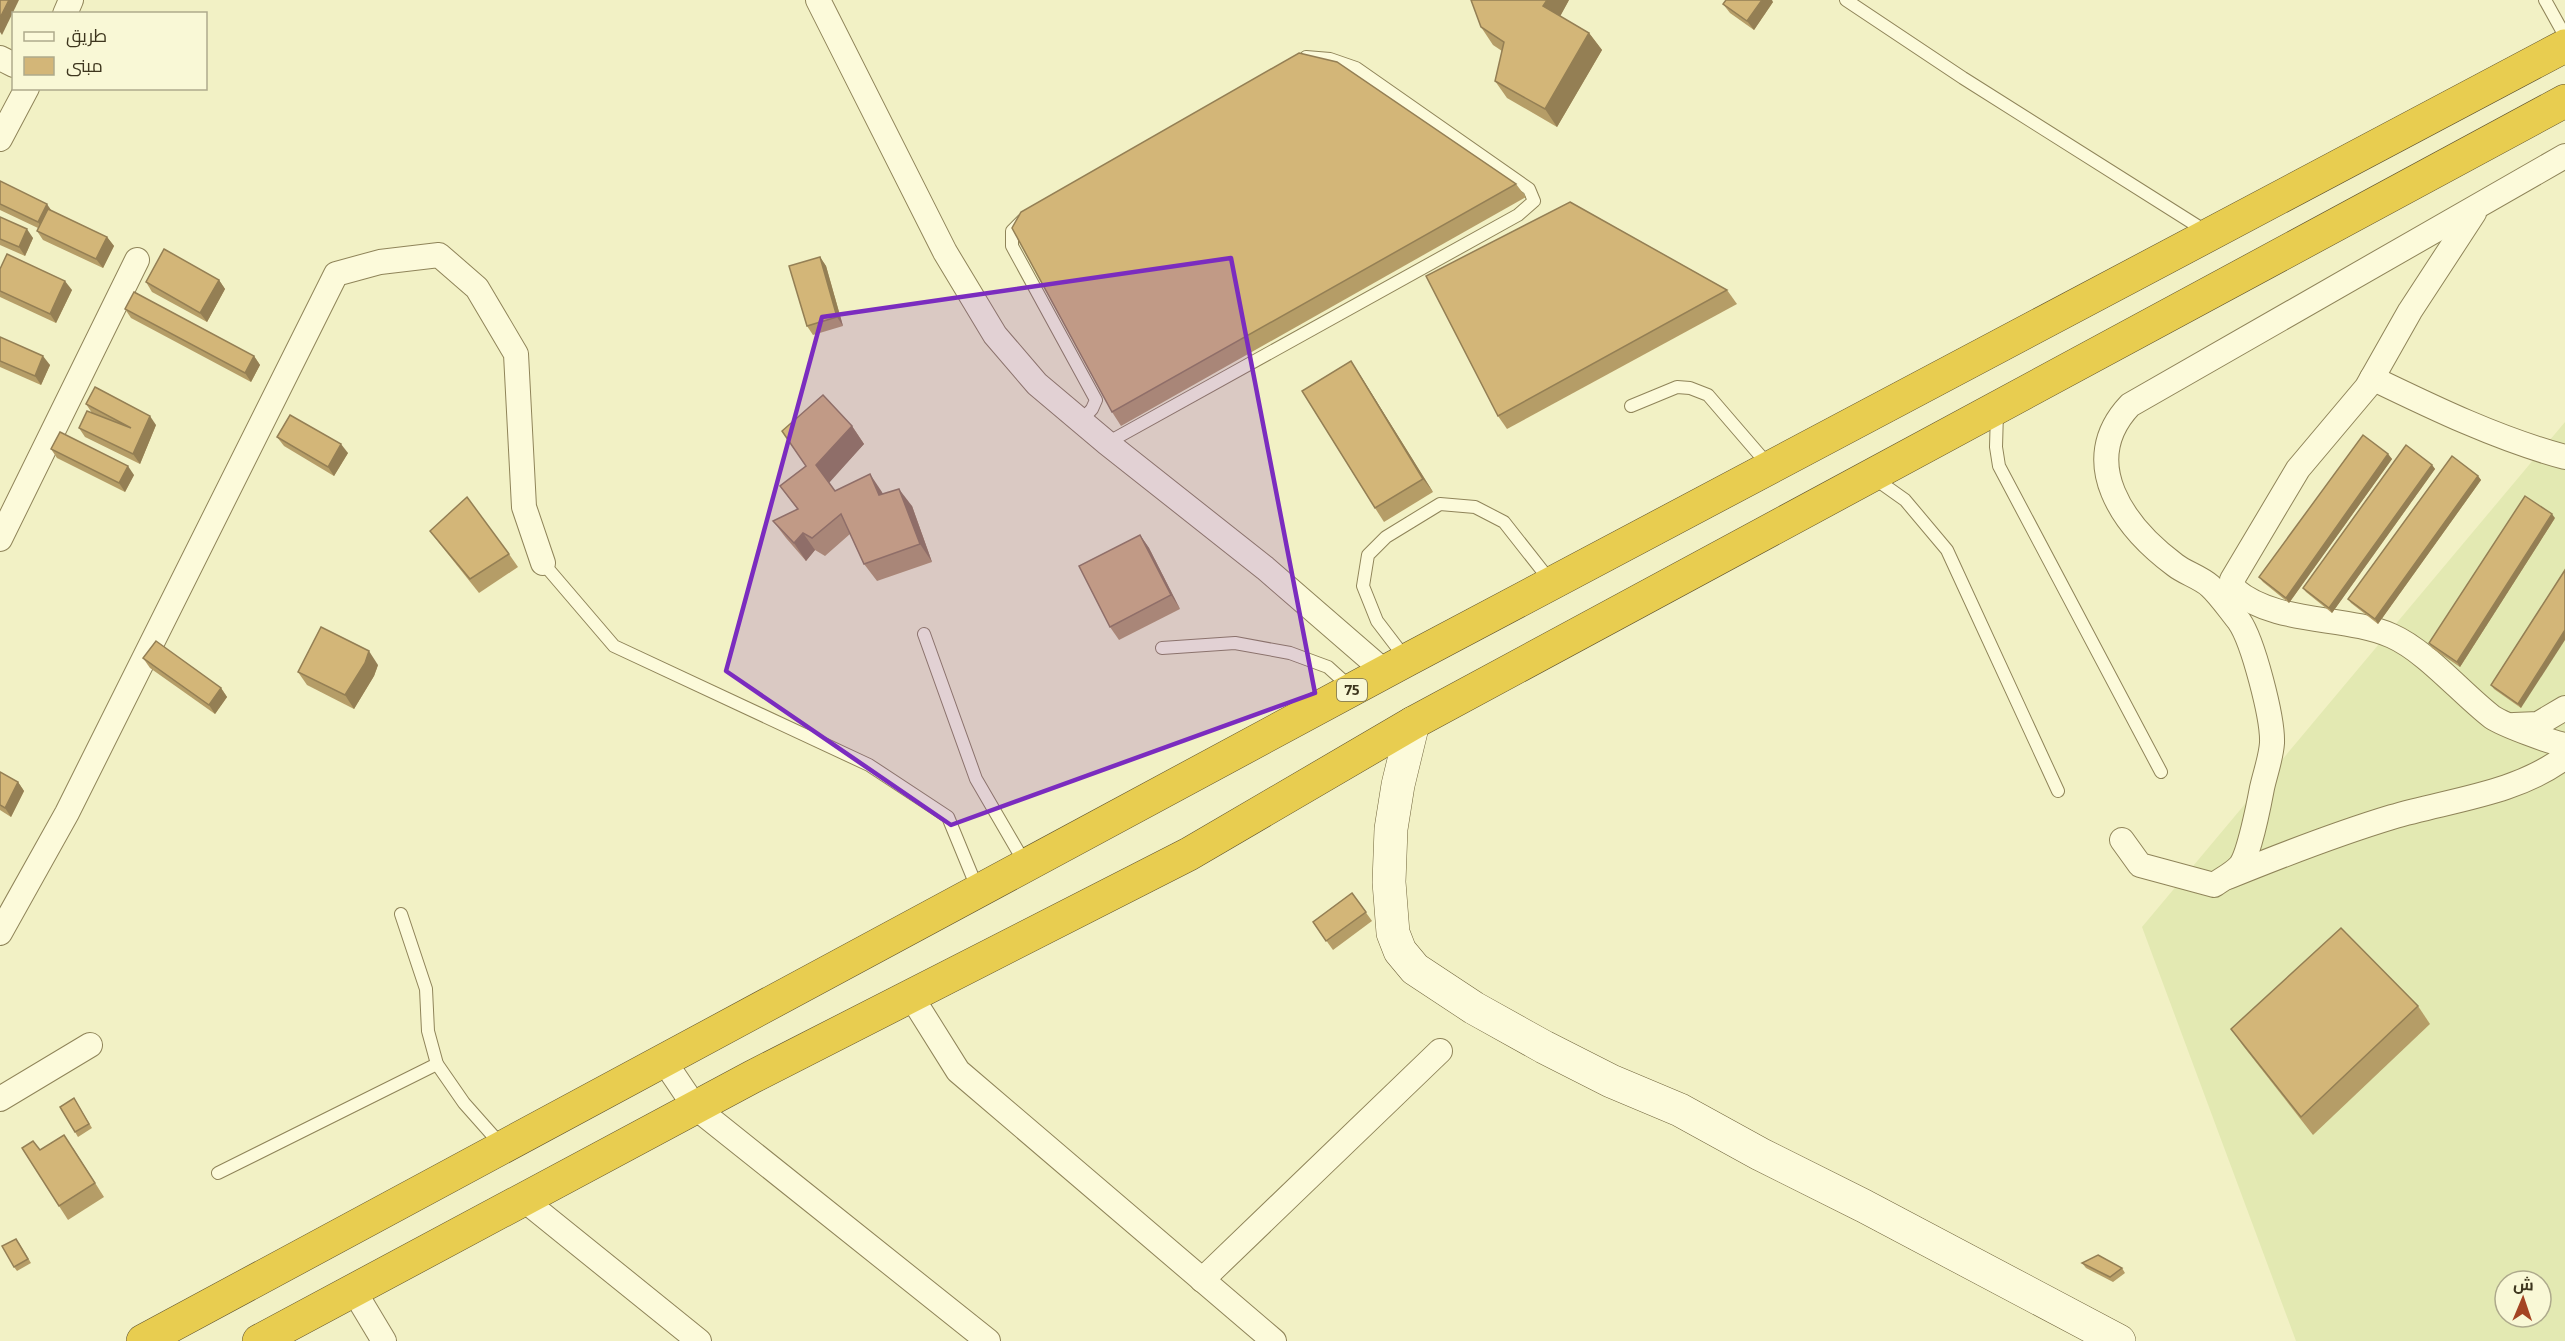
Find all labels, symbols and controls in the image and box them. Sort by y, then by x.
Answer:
legend [12,12,207,90]
text: طريق [66,25,107,48]
text: مبنى [66,55,103,77]
road number: 75 [1337,679,1367,701]
north arrow [2493,1269,2553,1329]
text: ش [2513,1275,2534,1294]

